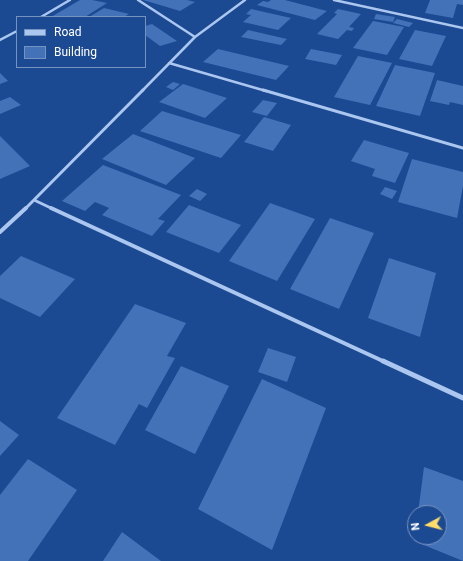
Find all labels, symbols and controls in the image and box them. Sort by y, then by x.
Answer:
legend [16,16,146,68]
text: Road [54,25,82,39]
text: Building [54,45,97,59]
north arrow [407,505,447,545]
text: N [409,522,423,531]

